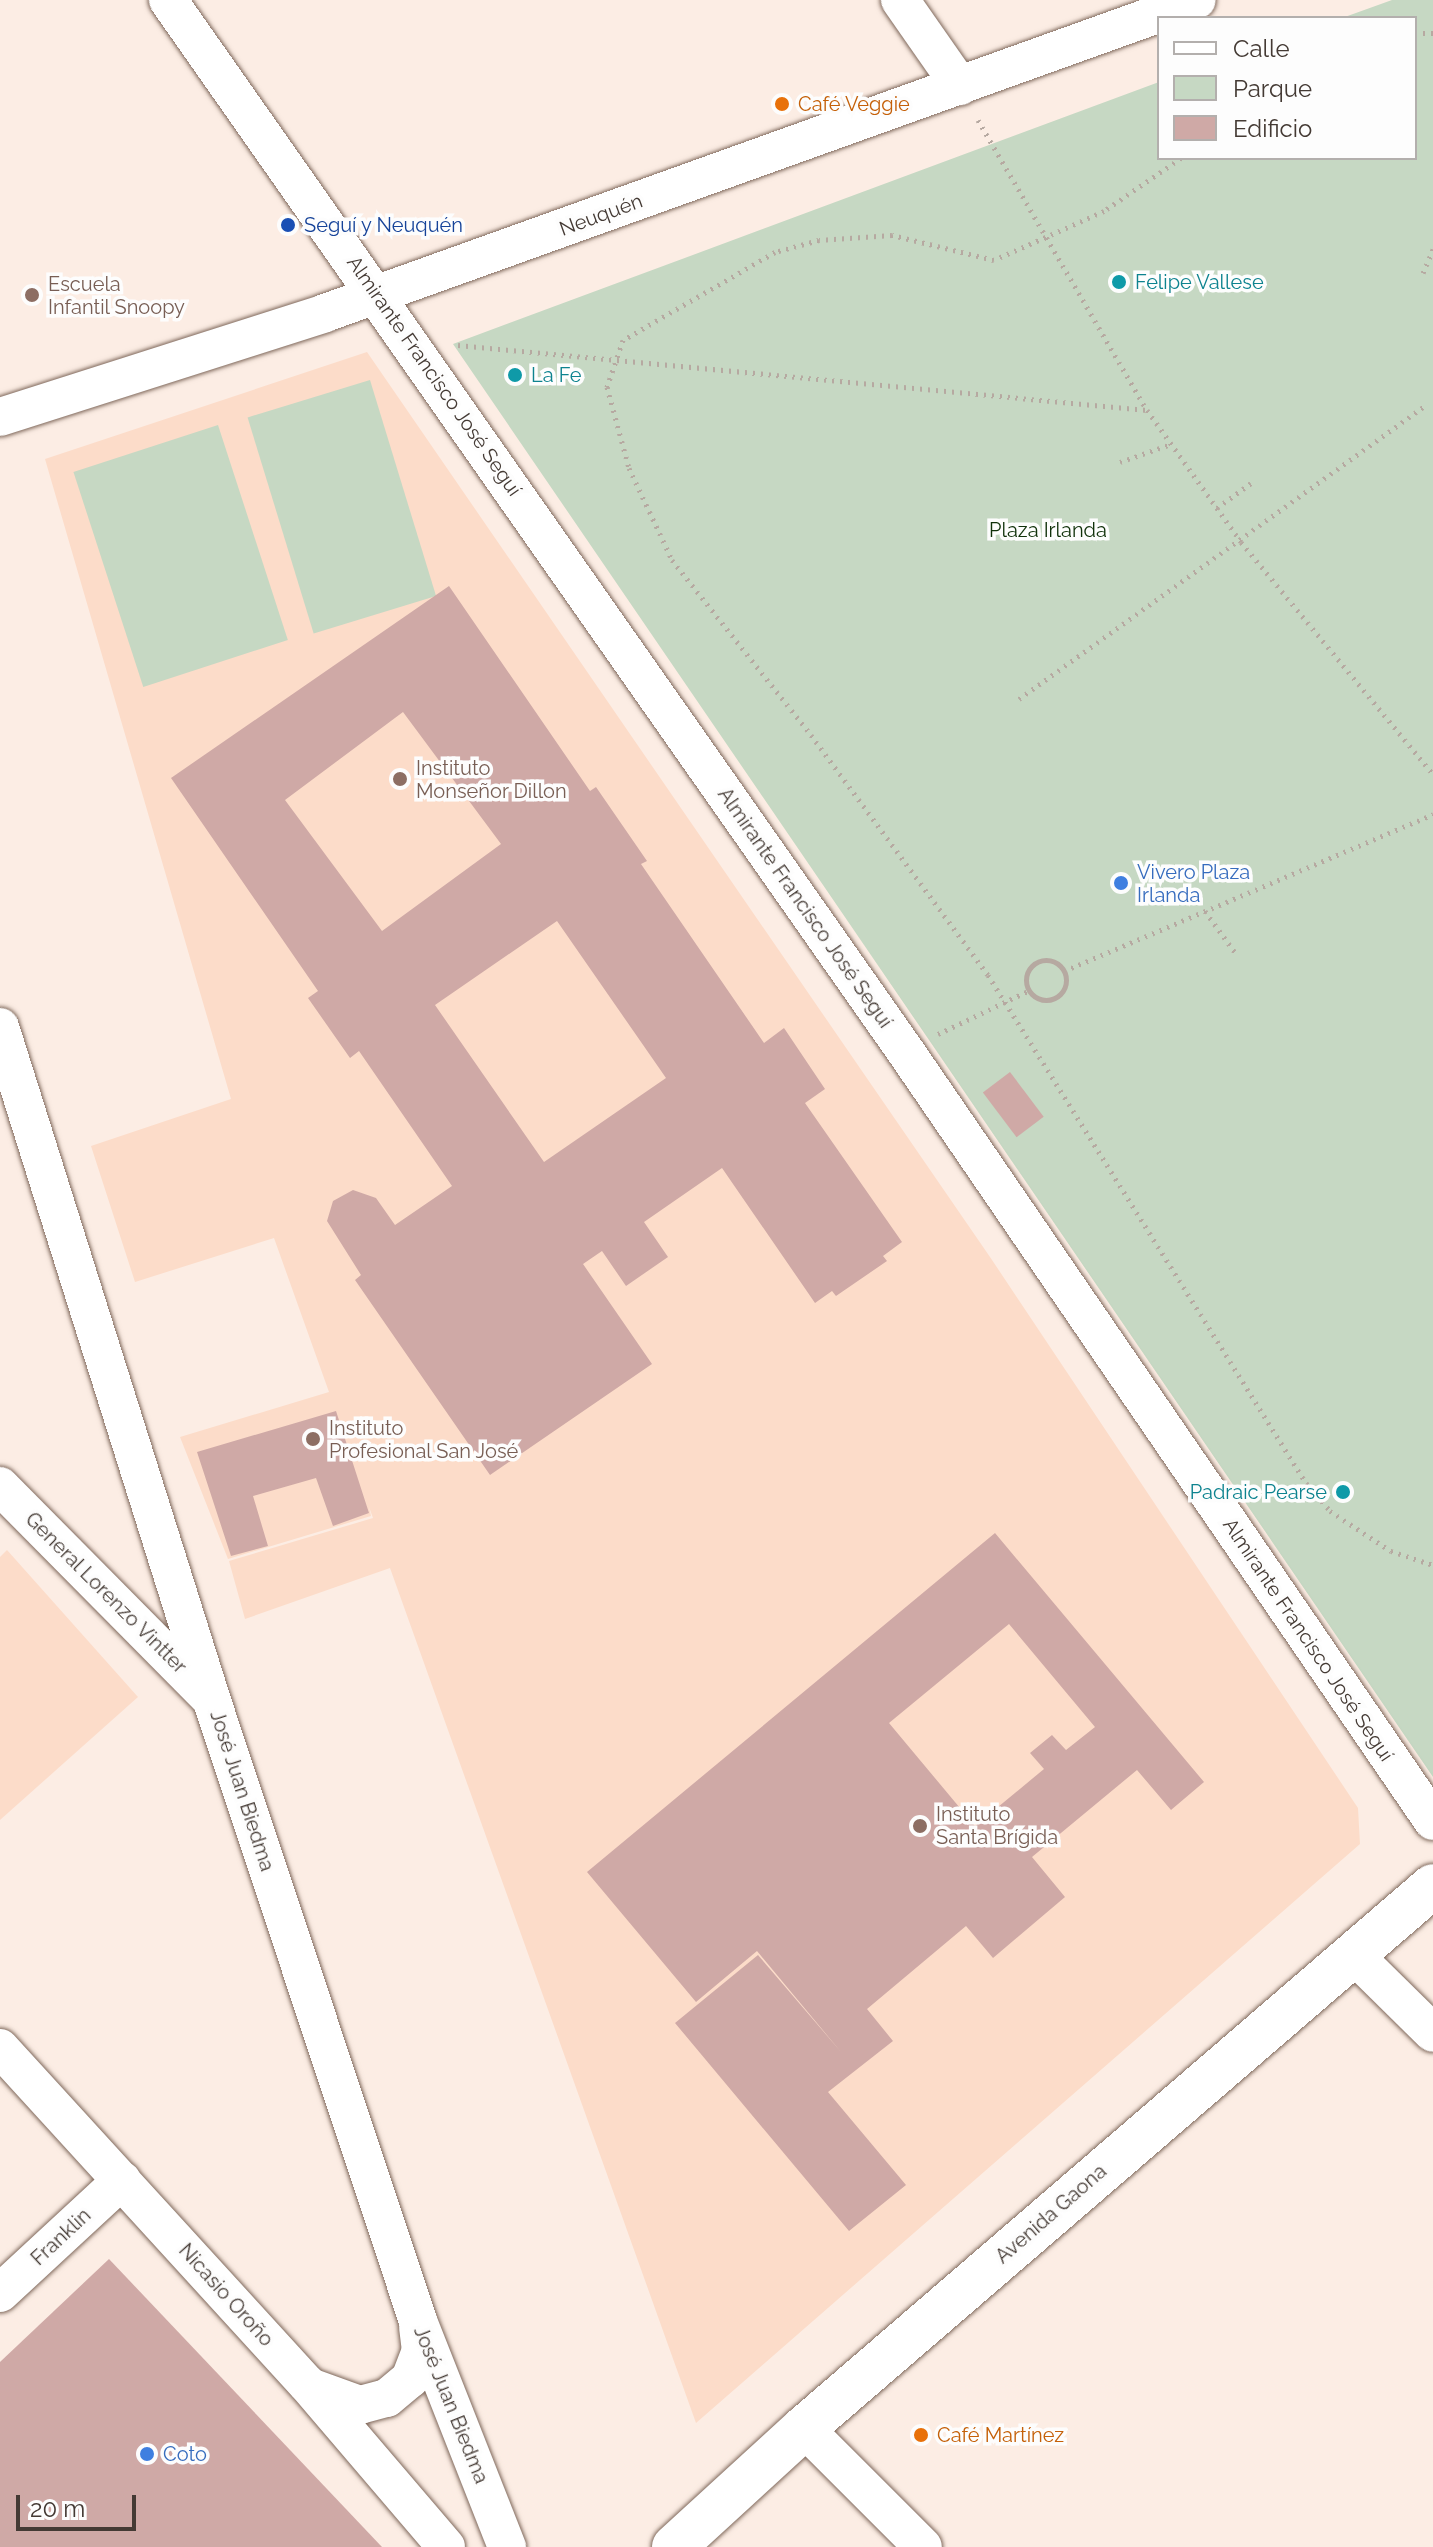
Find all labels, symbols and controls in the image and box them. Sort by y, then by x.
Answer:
legend [1157,16,1417,160]
text: Calle [1233,34,1290,63]
text: Parque [1233,74,1312,103]
place label: Café Veggie [798,92,910,116]
marker: Café Veggie [773,95,791,113]
text: Edificio [1233,114,1312,143]
street label: Neuquén [556,189,646,241]
place label: Seguí y Neuquén [304,213,464,237]
marker: Seguí y Neuquén [279,216,297,234]
street label: Almirante Francisco José Seguí [342,251,526,501]
place label: Felipe Vallese [1135,270,1264,294]
place label: Escuela Infantil Snoopy [48,272,186,319]
marker: Felipe Vallese [1110,273,1128,291]
marker: Escuela Infantil Snoopy [23,286,41,304]
place label: La Fe [531,363,582,387]
marker: La Fe [506,366,524,384]
park label: Plaza Irlanda [989,518,1107,542]
place label: Instituto Monseñor Dillon [416,756,567,803]
marker: Instituto Monseñor Dillon [391,770,409,788]
street label: Almirante Francisco José Seguí [713,783,897,1033]
place label: Vivero Plaza Irlanda [1137,860,1250,907]
marker: Vivero Plaza Irlanda [1112,874,1130,892]
place label: Instituto Profesional San José [329,1416,519,1463]
marker: Instituto Profesional San José [304,1430,322,1448]
place label: Padraic Pearse [1190,1480,1327,1504]
marker: Padraic Pearse [1334,1483,1352,1501]
street label: General Lorenzo Vintter [20,1507,192,1679]
street label: Almirante Francisco José Seguí [1217,1514,1399,1766]
street label: José Juan Biedma [205,1707,279,1875]
place label: Instituto Santa Brígida [936,1802,1058,1849]
marker: Instituto Santa Brígida [911,1817,929,1835]
street label: Avenida Gaona [991,2159,1111,2269]
street label: Franklin [26,2203,96,2271]
street label: Nicasio Oroño [174,2239,278,2351]
street label: José Juan Biedma [408,2323,494,2487]
place label: Café Martínez [937,2423,1064,2447]
marker: Café Martínez [912,2426,930,2444]
place label: Coto [163,2442,207,2466]
marker: Coto [138,2445,156,2463]
scale bar [20,2479,140,2529]
text: 20 m [30,2494,85,2523]

